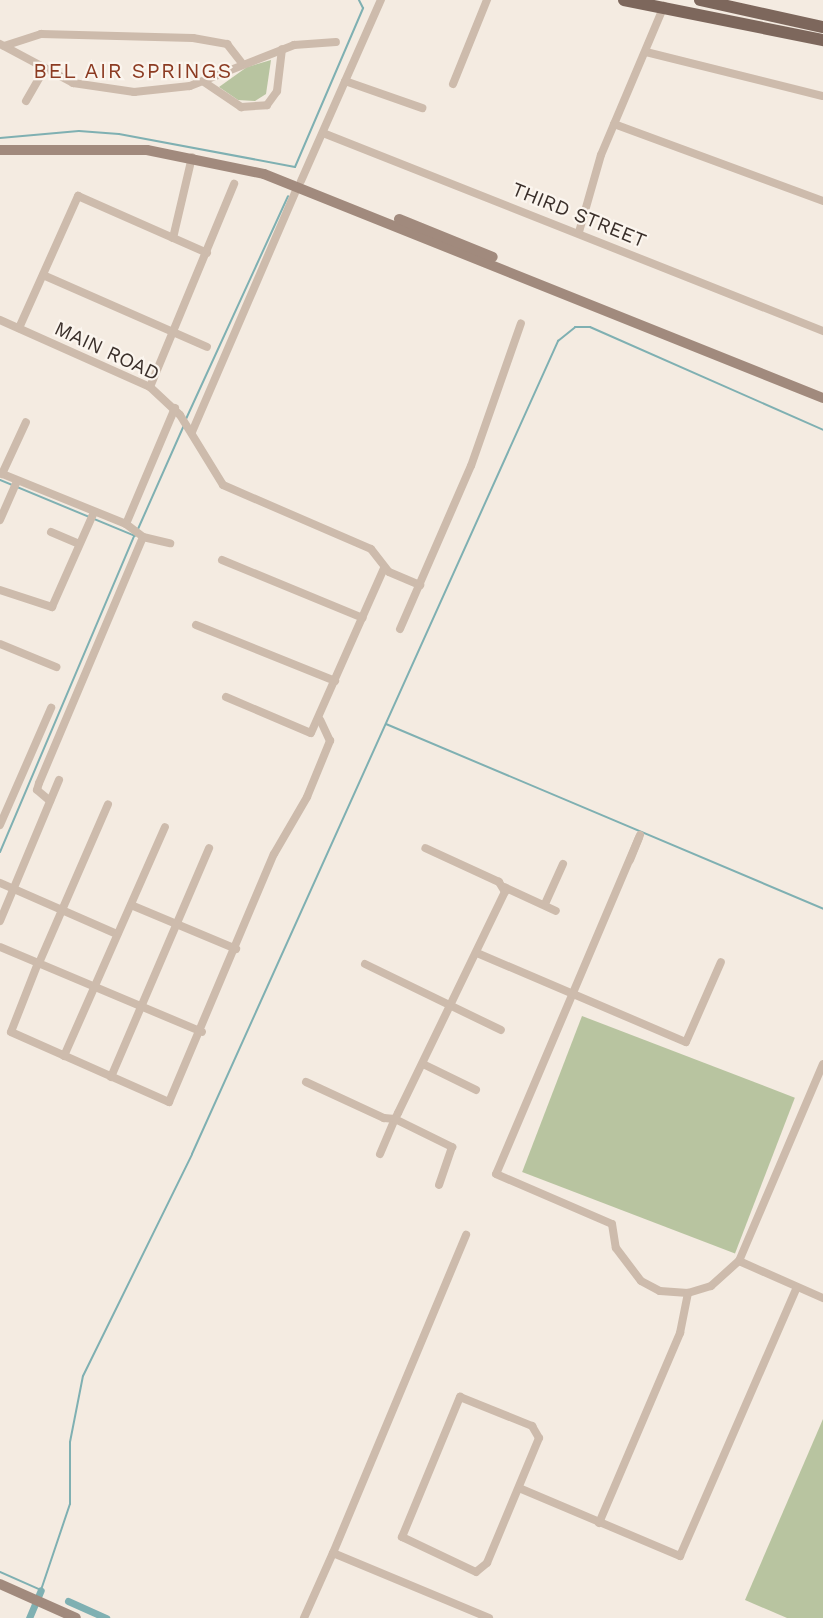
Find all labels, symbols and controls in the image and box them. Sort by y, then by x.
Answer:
district label: BEL AIR SPRINGS [32,58,234,84]
street label: THIRD STREET [508,177,650,253]
street label: MAIN ROAD [51,316,163,386]

